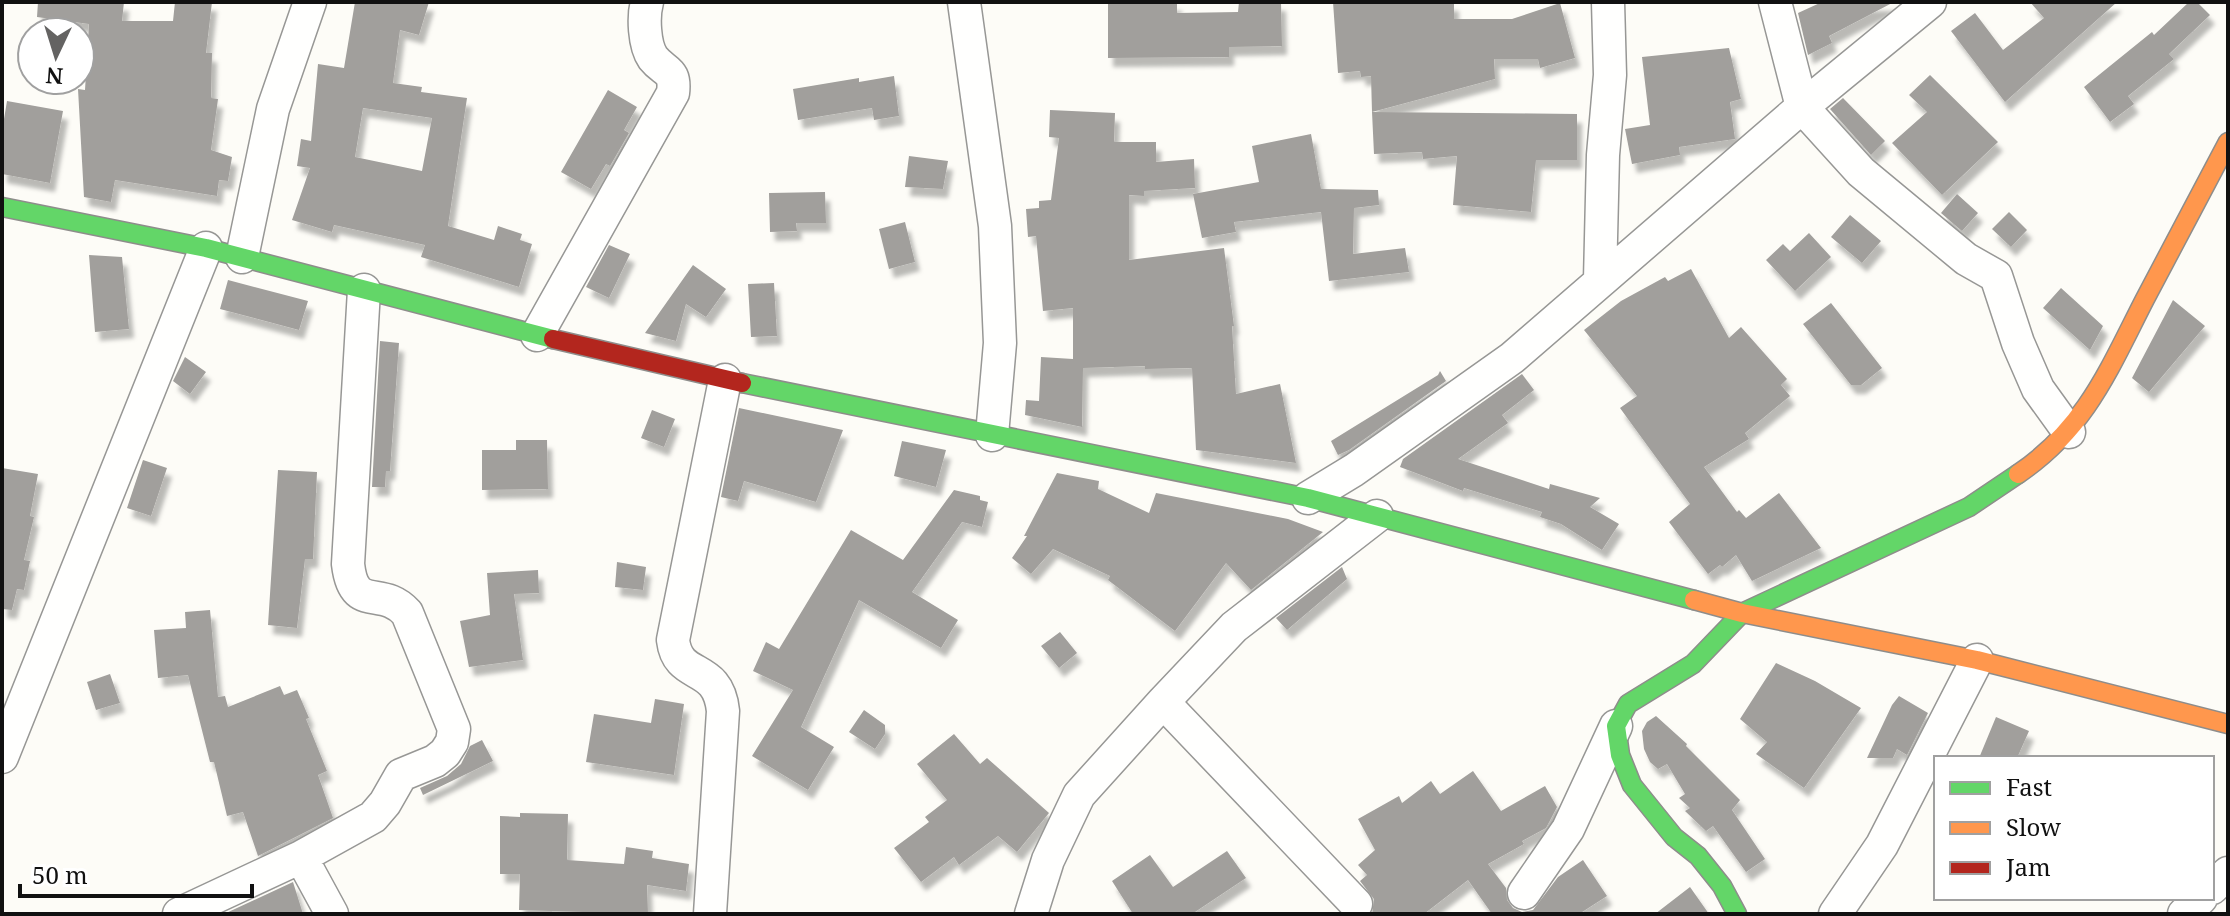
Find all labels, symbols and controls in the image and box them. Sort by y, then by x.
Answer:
north arrow [16,16,96,96]
text: N [45,61,64,93]
legend [1934,756,2214,900]
text: Fast [2006,770,2052,803]
text: Slow [2006,810,2061,843]
scale bar [20,848,252,898]
text: Jam [2005,850,2051,883]
text: 50 m [32,858,88,891]

